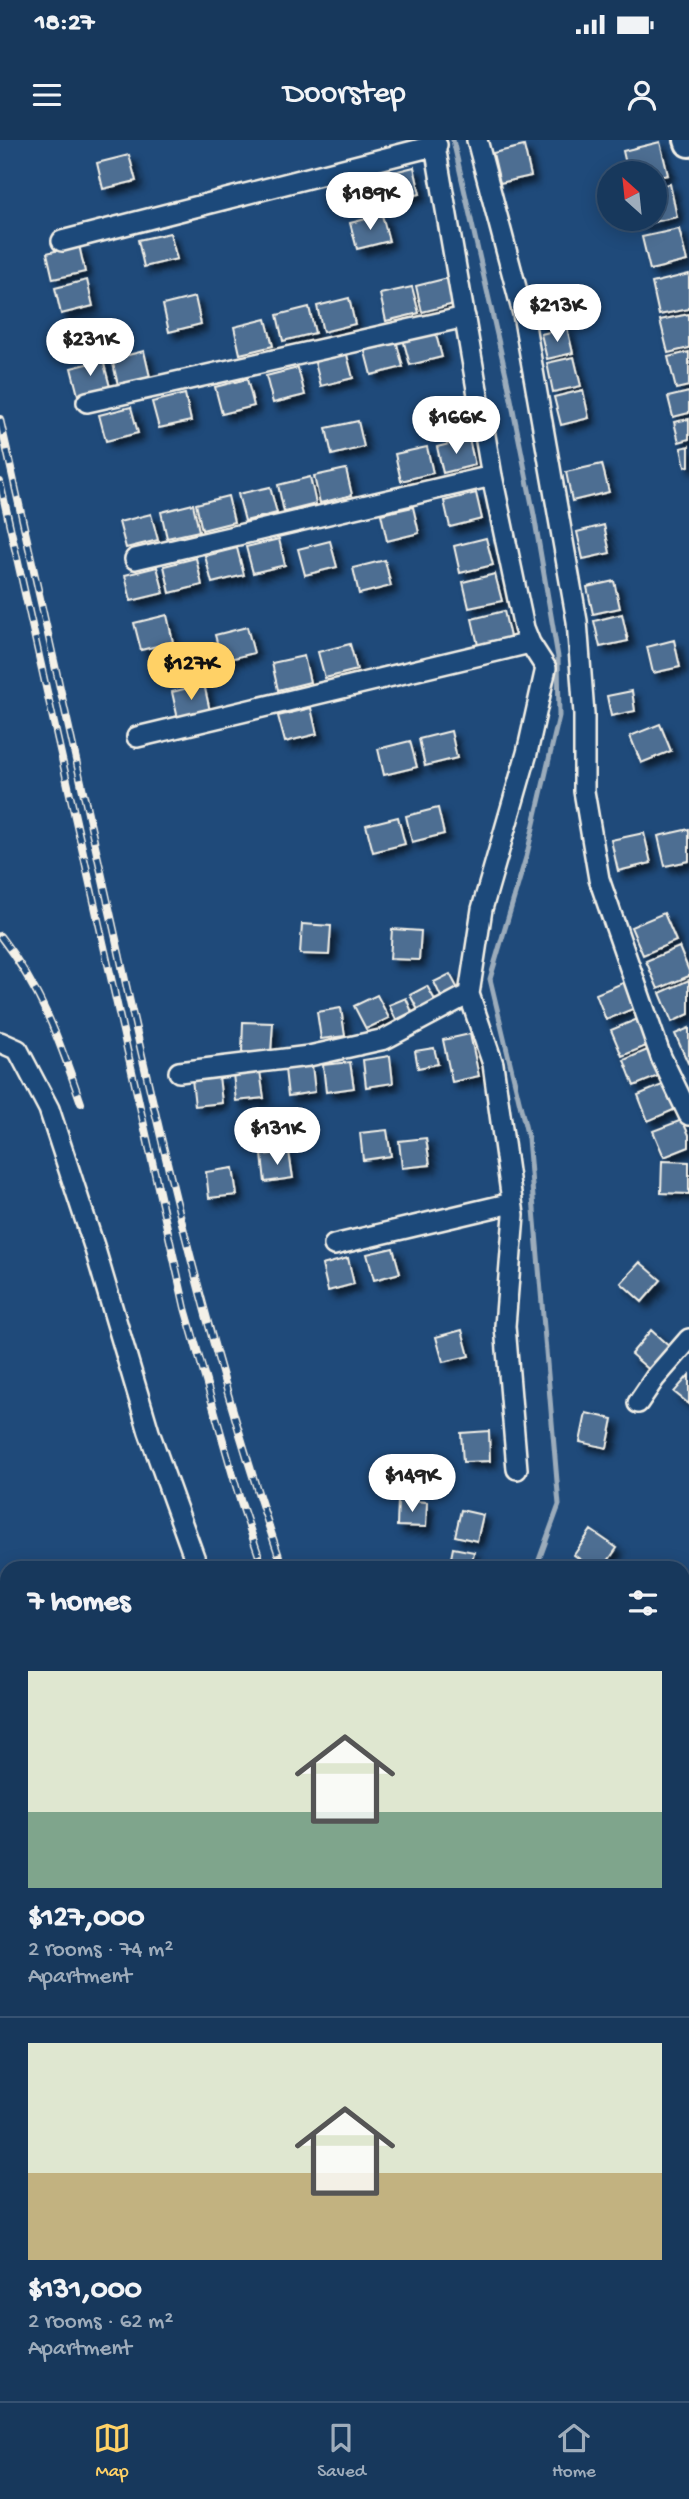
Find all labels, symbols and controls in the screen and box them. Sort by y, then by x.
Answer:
text: 18:27 [35,9,94,40]
icon: menu [28,76,66,114]
text: Doorstep [283,76,406,114]
icon: person [623,76,661,114]
north arrow [597,161,667,231]
map controls [597,161,667,231]
pin: $189K [321,172,419,232]
text: $189K [342,181,398,208]
pin: $213K [508,284,606,344]
text: $213K [529,293,585,320]
pin: $231K [41,318,139,378]
text: $231K [62,327,118,354]
pin: $166K [407,396,505,456]
text: $166K [428,405,484,432]
pin: $127K [142,643,240,702]
text: $127K [163,651,219,678]
pin: $131K [228,1108,326,1167]
text: $131K [250,1116,304,1143]
pin: $149K [363,1454,461,1514]
text: $149K [385,1463,439,1490]
icon: filters [624,1584,662,1622]
text: 7 homes [28,1586,130,1621]
icon: home [282,1716,408,1842]
text: $127,000 [28,1902,144,1937]
text: 2 rooms · 74 m² [28,1937,173,1964]
text: Apartment [28,1964,132,1991]
icon: home [282,2088,408,2214]
text: $131,000 [28,2274,142,2309]
text: 2 rooms · 62 m² [28,2309,173,2336]
text: Apartment [28,2336,132,2363]
tab: Map [93,2419,131,2484]
tab: Saved [317,2419,366,2484]
tab: Home [552,2419,596,2484]

